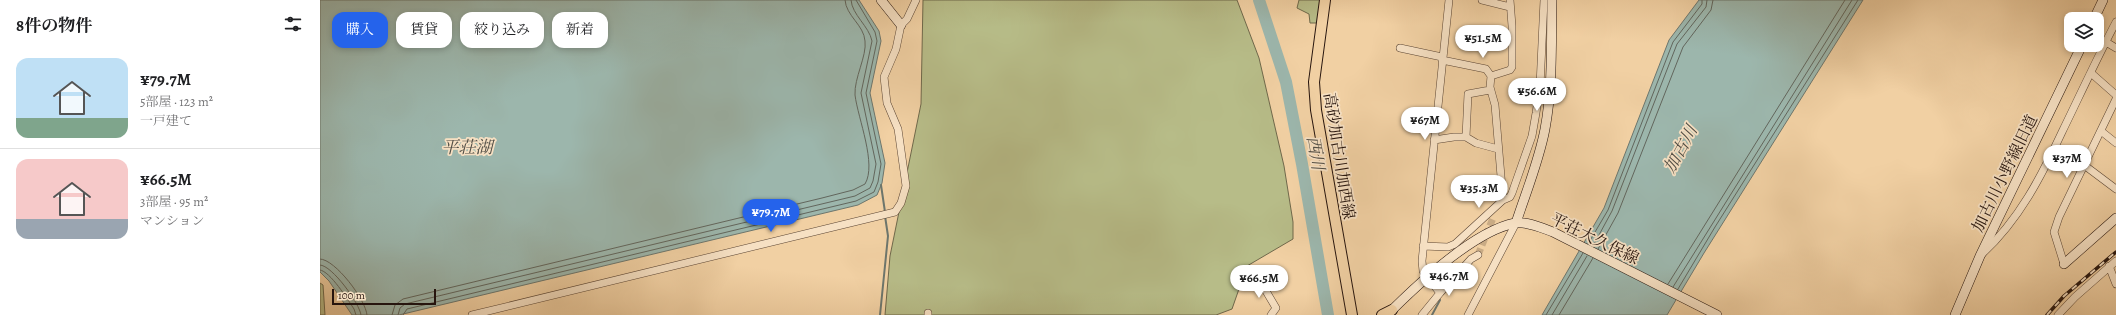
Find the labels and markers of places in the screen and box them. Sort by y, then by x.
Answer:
pin: ¥51.5M [1450,25,1516,59]
pin: ¥56.6M [1504,78,1570,112]
pin: ¥67M [1401,107,1449,141]
pin: ¥37M [2043,145,2091,179]
pin: ¥35.3M [1446,175,1512,209]
pin: ¥79.7M [738,199,804,233]
pin: ¥46.7M [1416,263,1482,297]
pin: ¥66.5M [1226,265,1292,299]

